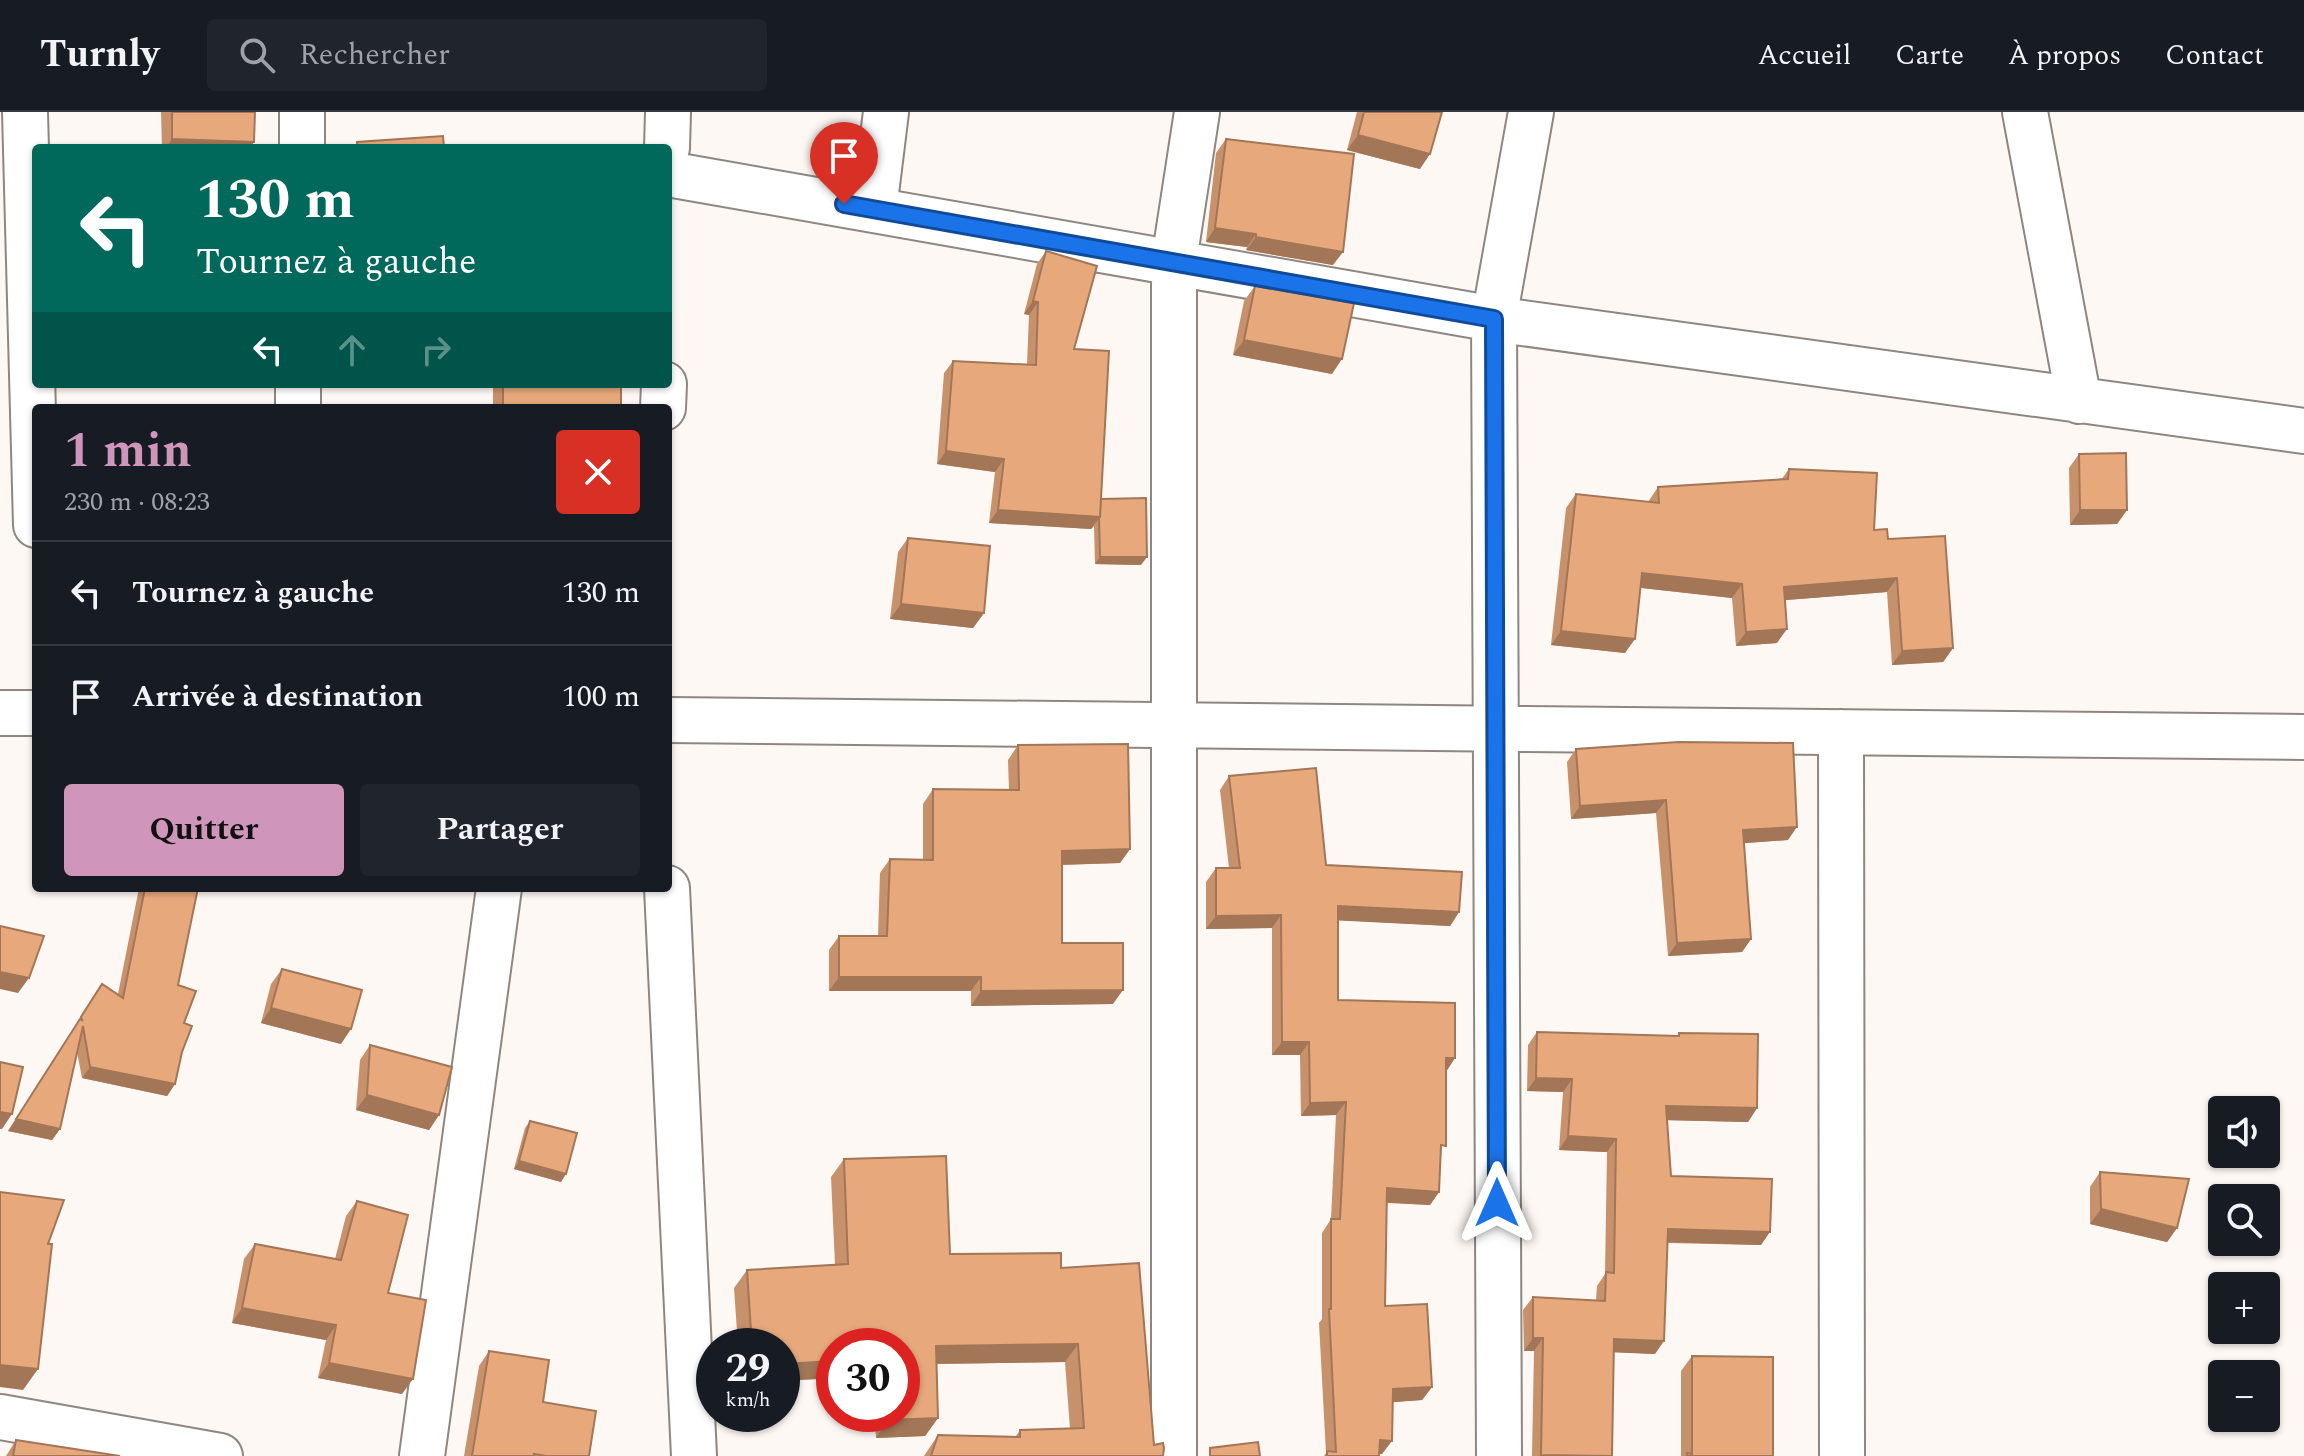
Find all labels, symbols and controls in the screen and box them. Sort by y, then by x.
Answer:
search box [207,19,767,91]
text: Turnly [40,26,159,84]
text: Rechercher [299,32,450,78]
icon: search [235,33,279,77]
text: Accueil [1758,34,1851,77]
text: Carte [1895,34,1964,77]
text: À propos [2008,34,2121,77]
text: Contact [2165,34,2264,77]
pin [810,122,878,204]
icon: arrive [822,134,866,178]
text: 130 m [196,158,355,243]
icon: left [64,176,168,280]
text: Tournez à gauche [196,235,476,290]
icon: left [246,328,290,372]
icon: ahead [330,328,374,372]
icon: right [414,328,458,372]
text: 1 min [64,415,192,488]
button: close [556,430,640,514]
text: 230 m · 08:23 [64,482,210,522]
text: Tournez à gauche [132,570,374,616]
text: 130 m [562,570,640,616]
icon: left [64,571,108,615]
text: Arrivée à destination [132,674,423,720]
text: 100 m [562,674,640,720]
icon: arrive [64,675,108,719]
button: Quitter [64,784,344,876]
button: Partager [360,784,640,876]
map controls [2208,1096,2280,1432]
button: sound [2208,1096,2280,1168]
position arrow [1455,1161,1539,1245]
button: search [2208,1184,2280,1256]
button: + [2208,1272,2280,1344]
speed limit sign: 30 [816,1328,920,1432]
text: 29 [726,1339,770,1400]
button: − [2208,1360,2280,1432]
text: km/h [726,1385,771,1415]

